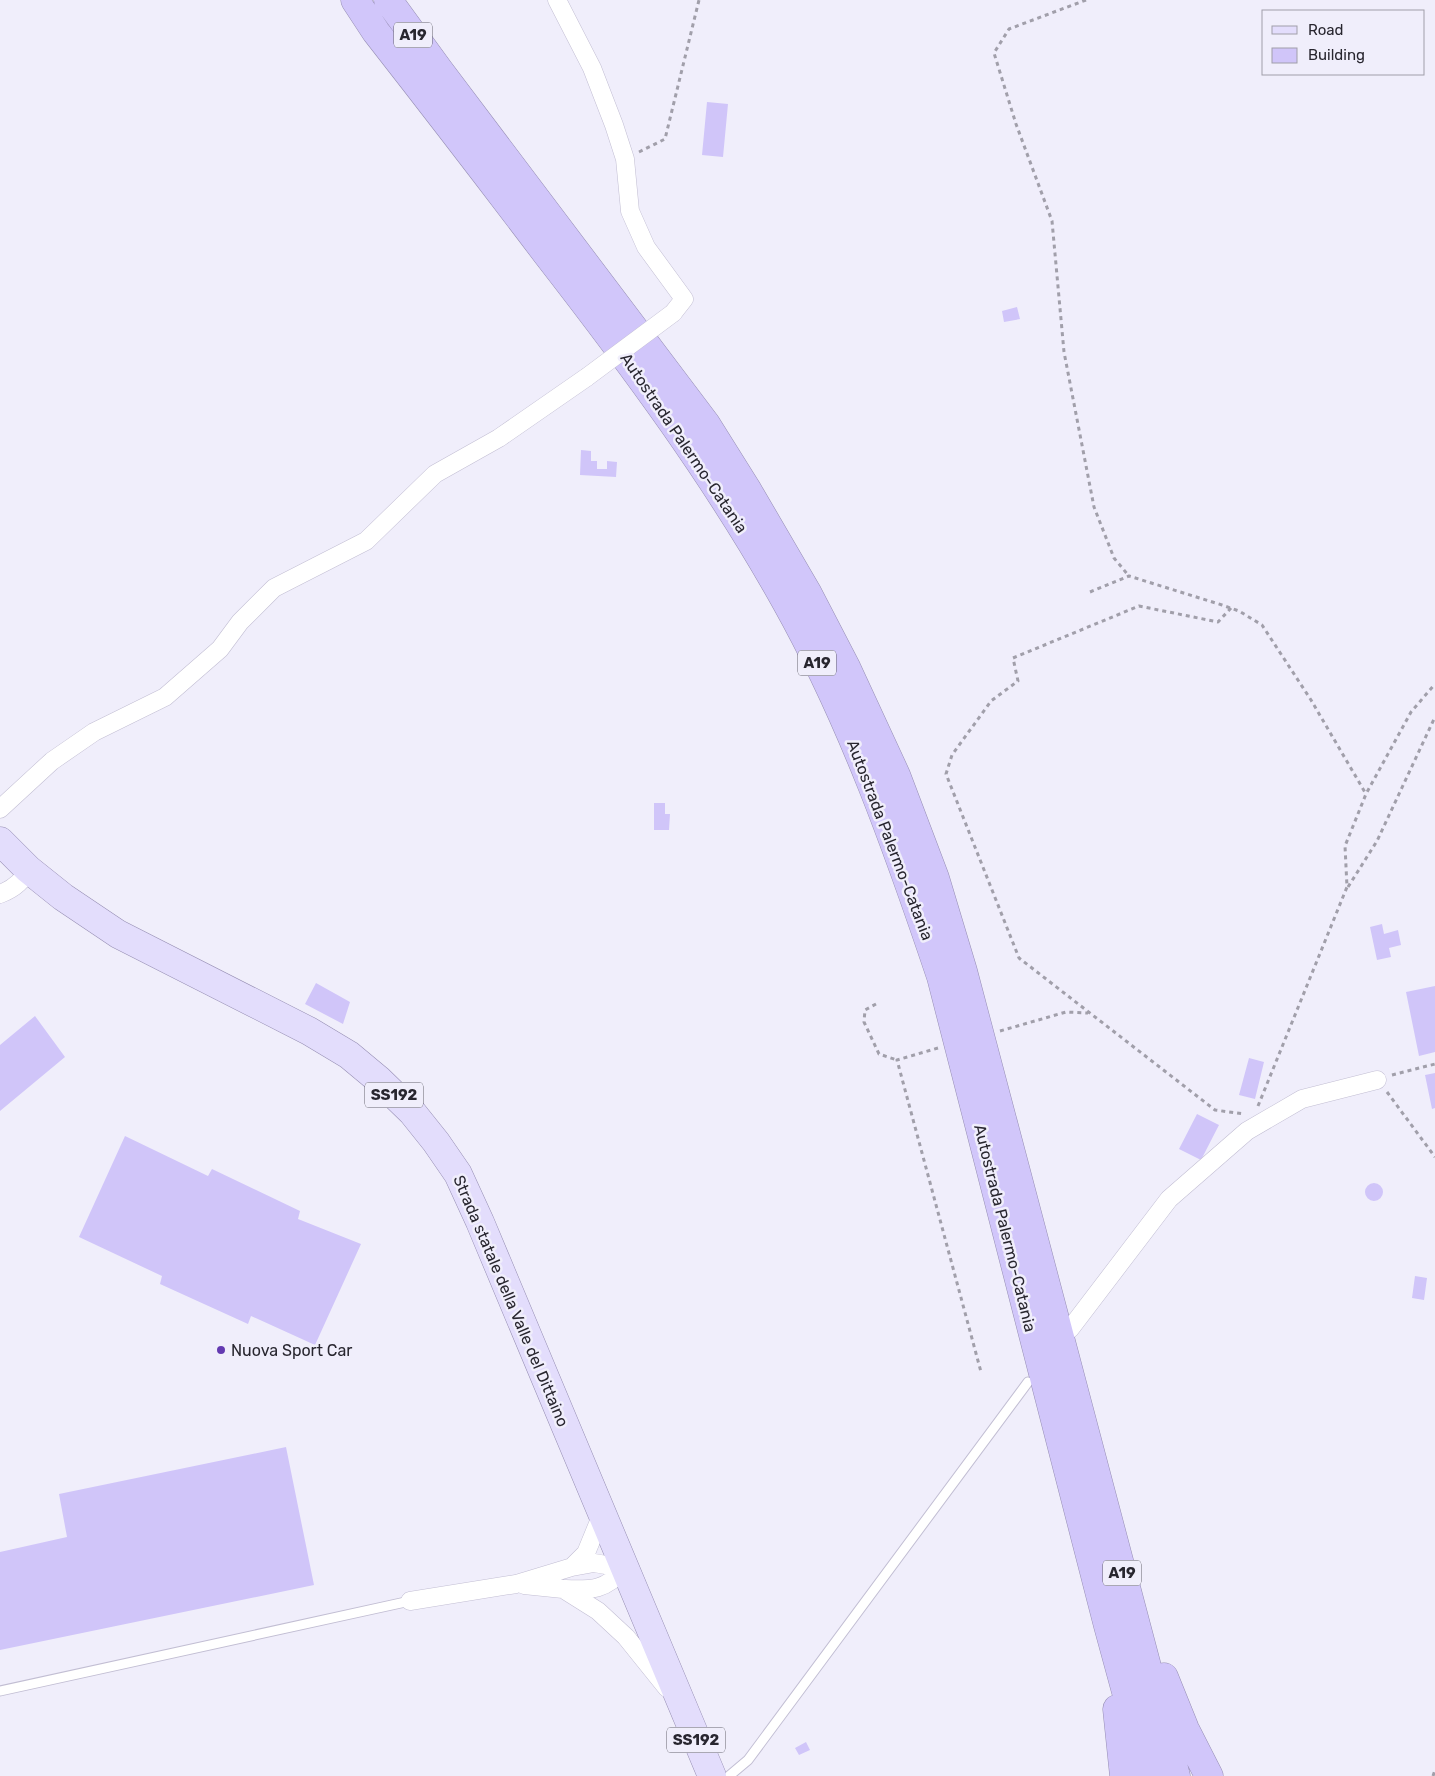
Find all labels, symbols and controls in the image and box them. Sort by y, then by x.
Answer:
legend [1262,10,1425,75]
text: Road [1308,21,1344,39]
road number: A19 [394,22,432,48]
text: Building [1308,46,1365,64]
street label: Autostrada Palermo-Catania [617,349,751,537]
road number: A19 [798,650,836,676]
street label: Autostrada Palermo-Catania [843,737,937,943]
road number: SS192 [365,1082,423,1108]
street label: Autostrada Palermo-Catania [970,1122,1040,1334]
street label: Strada statale della Valle del Dittaino [449,1172,573,1430]
place label: Nuova Sport Car [231,1341,352,1360]
marker: Nuova Sport Car [215,1344,227,1356]
road number: A19 [1103,1560,1141,1586]
road number: SS192 [667,1728,725,1752]

